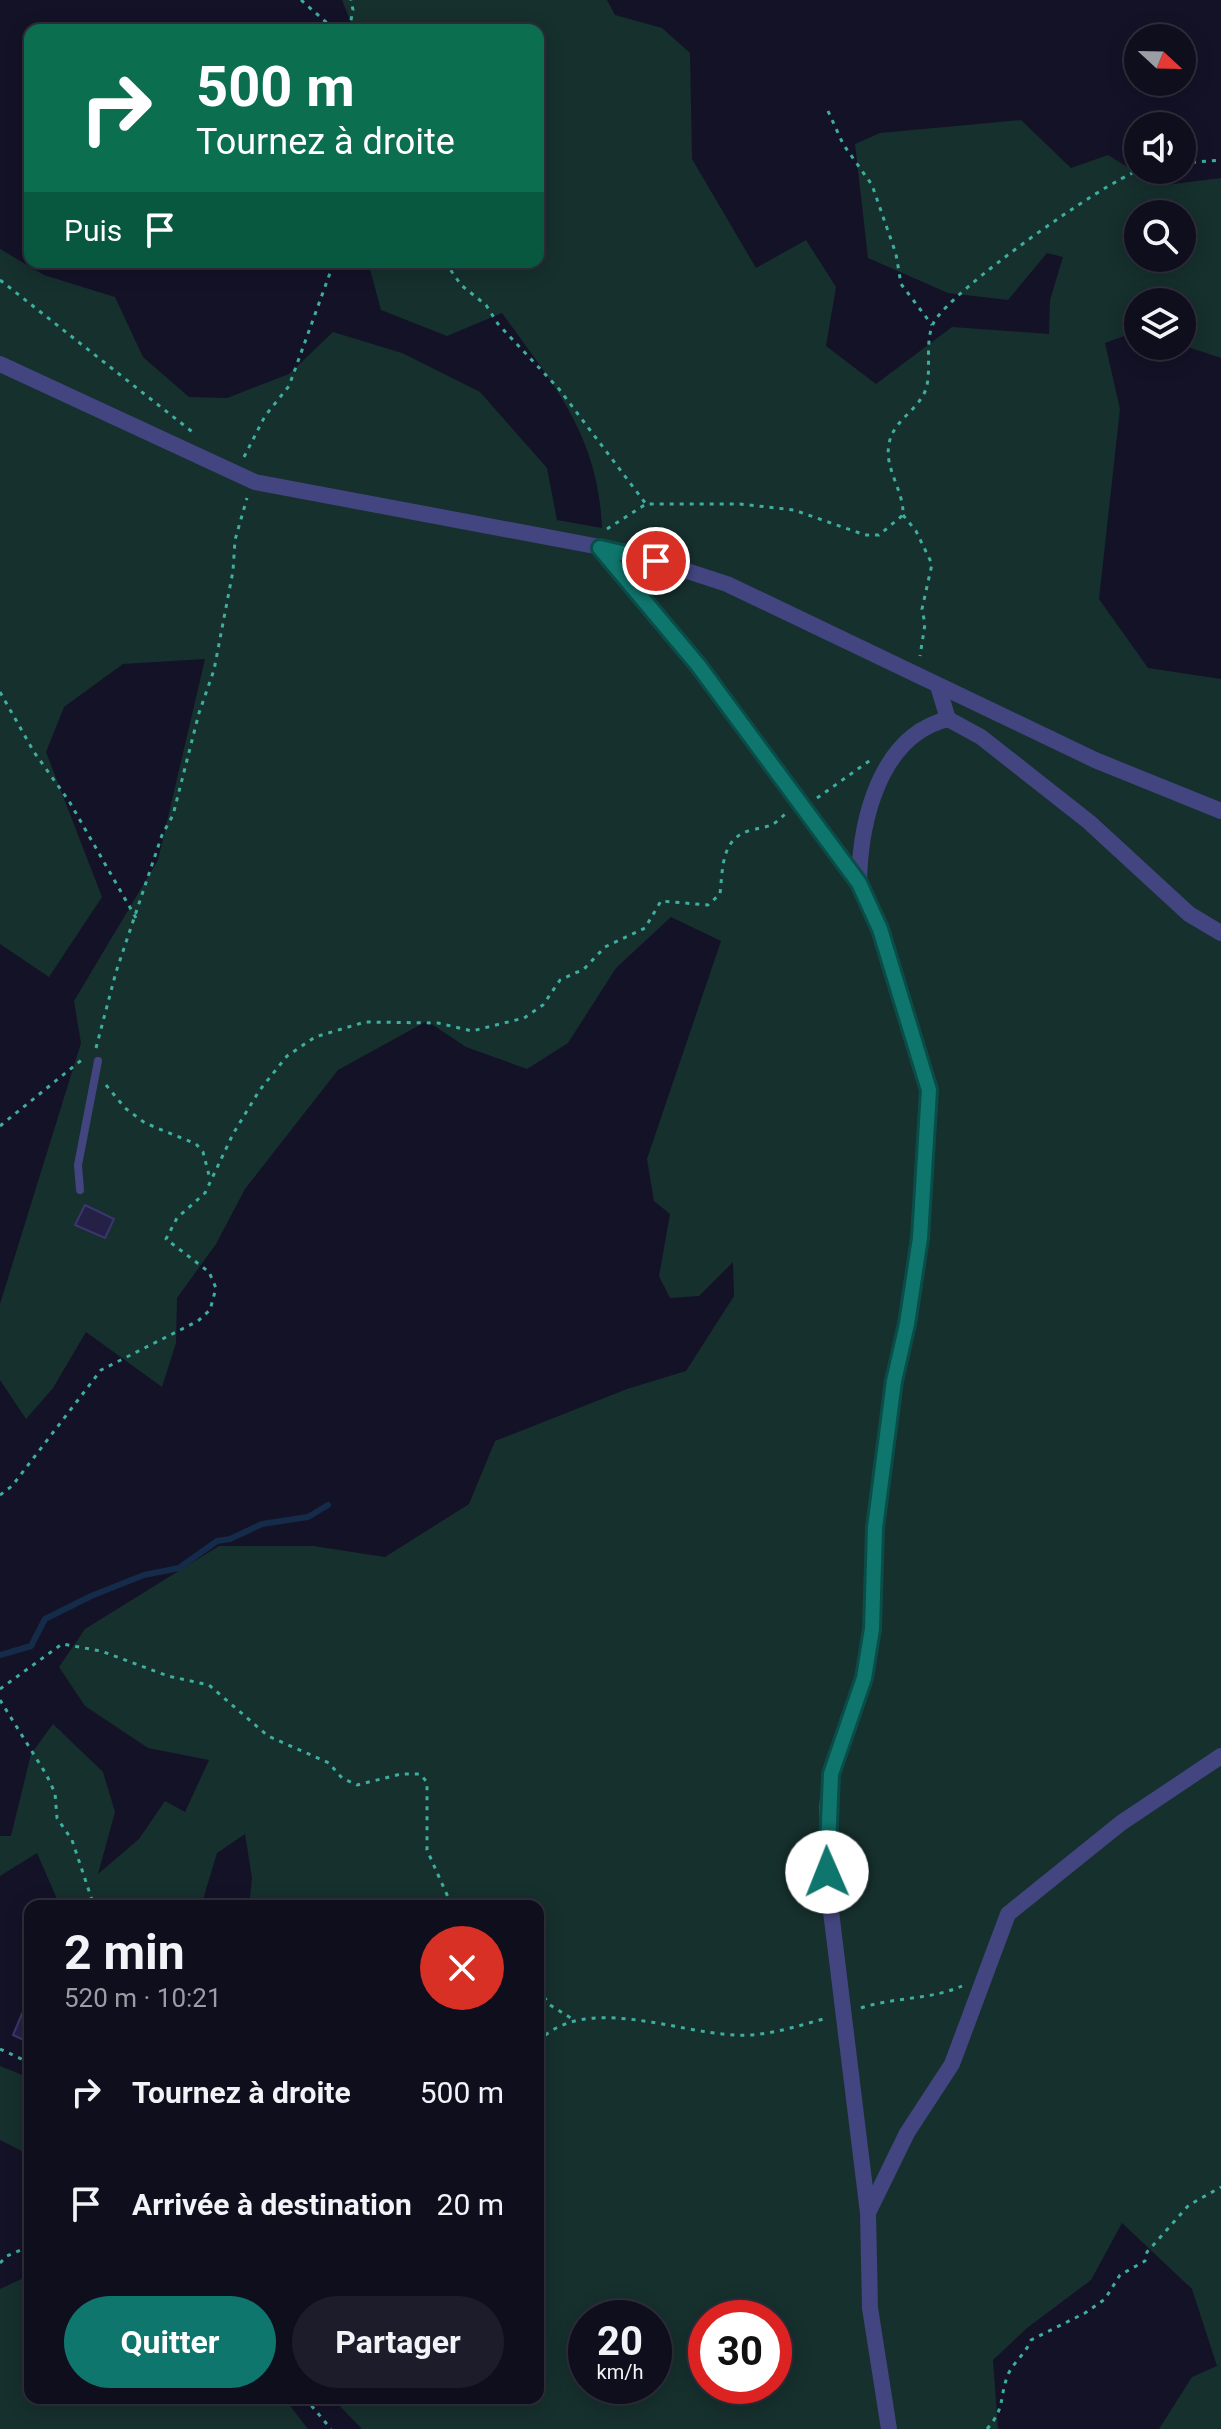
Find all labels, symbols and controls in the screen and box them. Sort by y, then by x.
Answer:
north arrow [1124,24,1196,96]
map controls [1124,24,1196,360]
text: 500 m [196,54,355,120]
icon: right [64,56,168,160]
button: sound [1124,112,1196,184]
text: Tournez à droite [196,121,455,163]
button: search [1124,200,1196,272]
icon: arrive [138,208,182,252]
text: Puis [64,213,122,248]
button: layers [1124,288,1196,360]
pin [622,527,690,595]
icon: arrive [634,539,678,583]
position arrow [785,1830,869,1914]
text: 2 min [64,1924,185,1981]
button: close [420,1926,504,2010]
text: 520 m · 10:21 [64,1983,222,2013]
icon: right [64,2070,108,2114]
text: Tournez à droite [132,2075,351,2110]
text: 500 m [420,2075,504,2110]
icon: arrive [64,2182,108,2226]
text: Arrivée à destination [132,2187,412,2222]
text: 20 m [437,2187,504,2222]
button: Quitter [64,2296,276,2388]
button: Partager [292,2296,504,2388]
speed limit sign: 30 [688,2300,792,2404]
text: 20 [597,2318,643,2365]
text: km/h [597,2360,643,2384]

